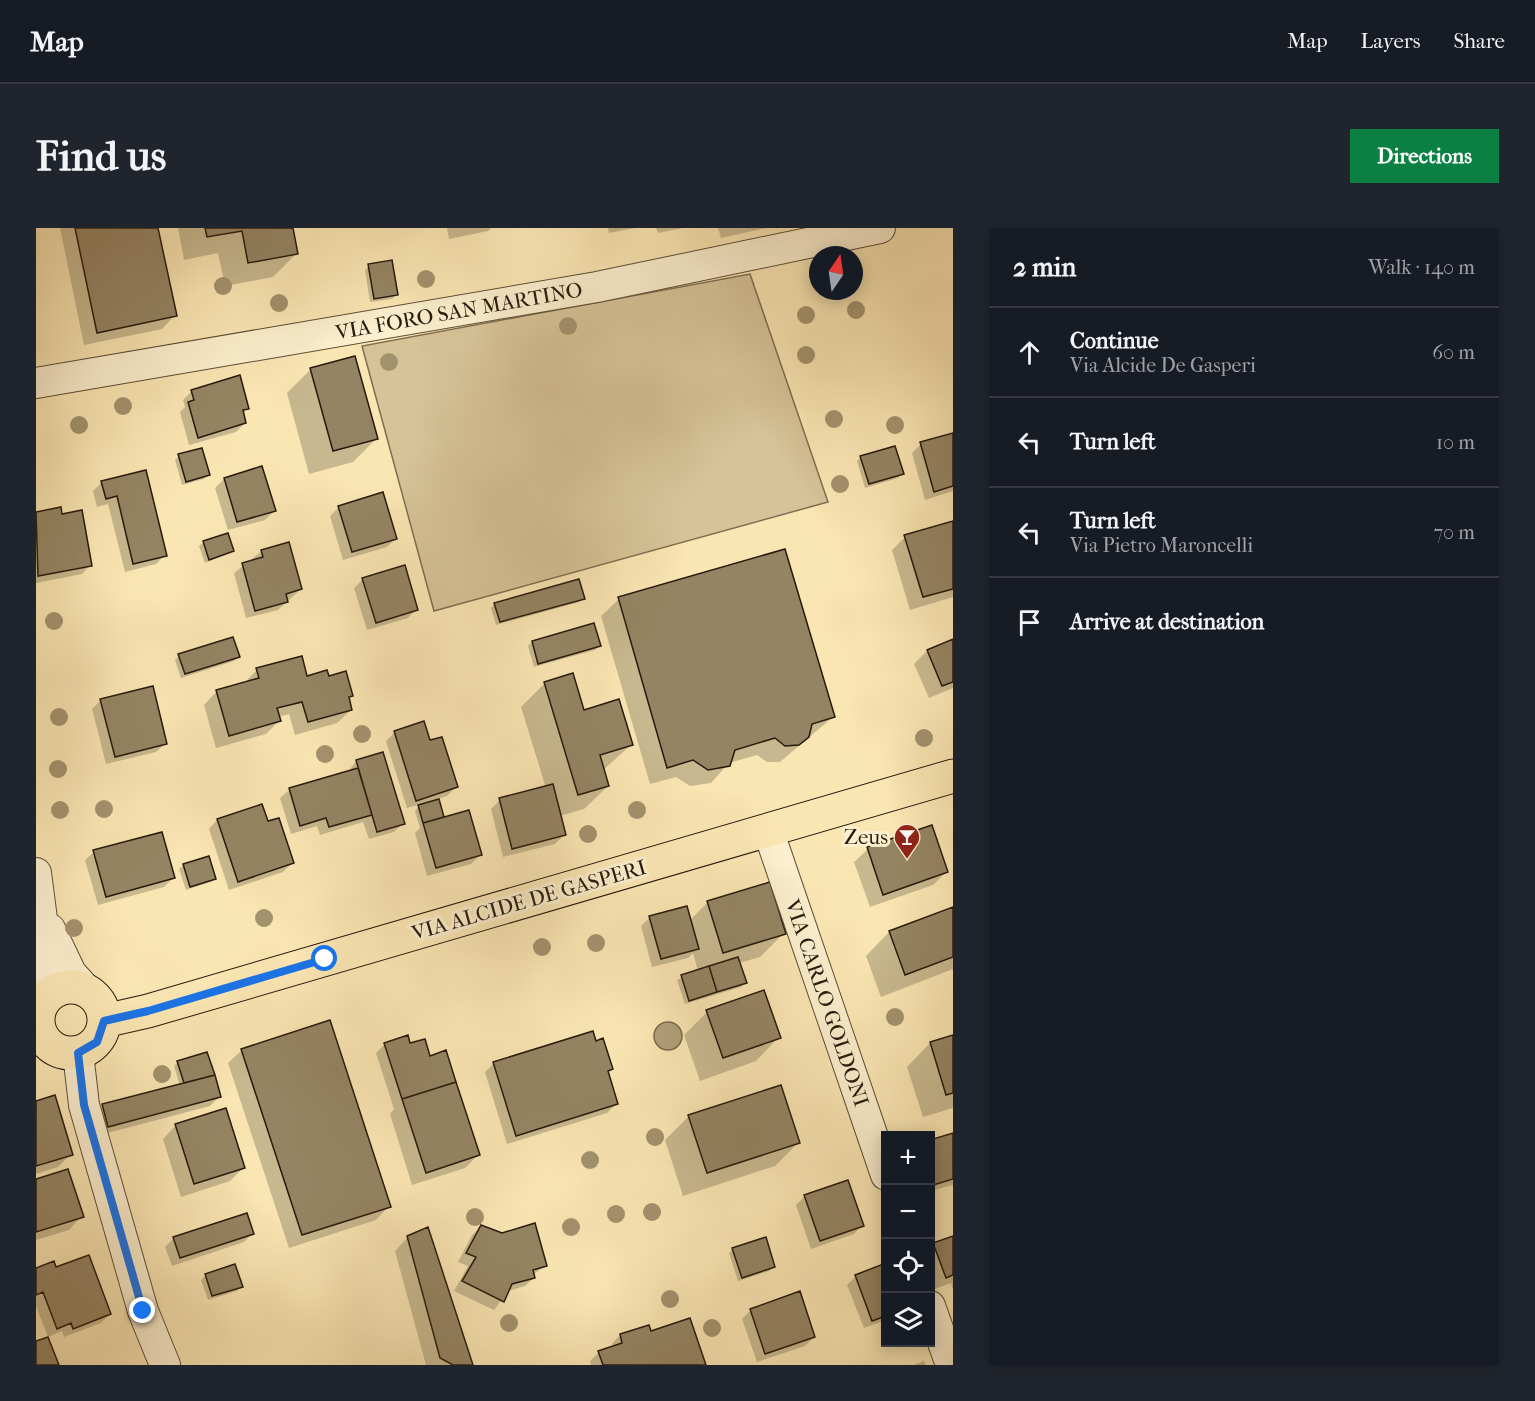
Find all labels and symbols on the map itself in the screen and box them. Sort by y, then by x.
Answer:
north arrow [809,246,863,300]
street label: VIA FORO SAN MARTINO [333,277,584,345]
bar icon: Zeus [892,822,922,860]
place label: Zeus [844,825,888,849]
street label: VIA ALCIDE DE GASPERI [408,855,649,945]
street label: VIA CARLO GOLDONI [780,895,874,1110]
route start [311,945,337,971]
route end [129,1297,155,1323]

